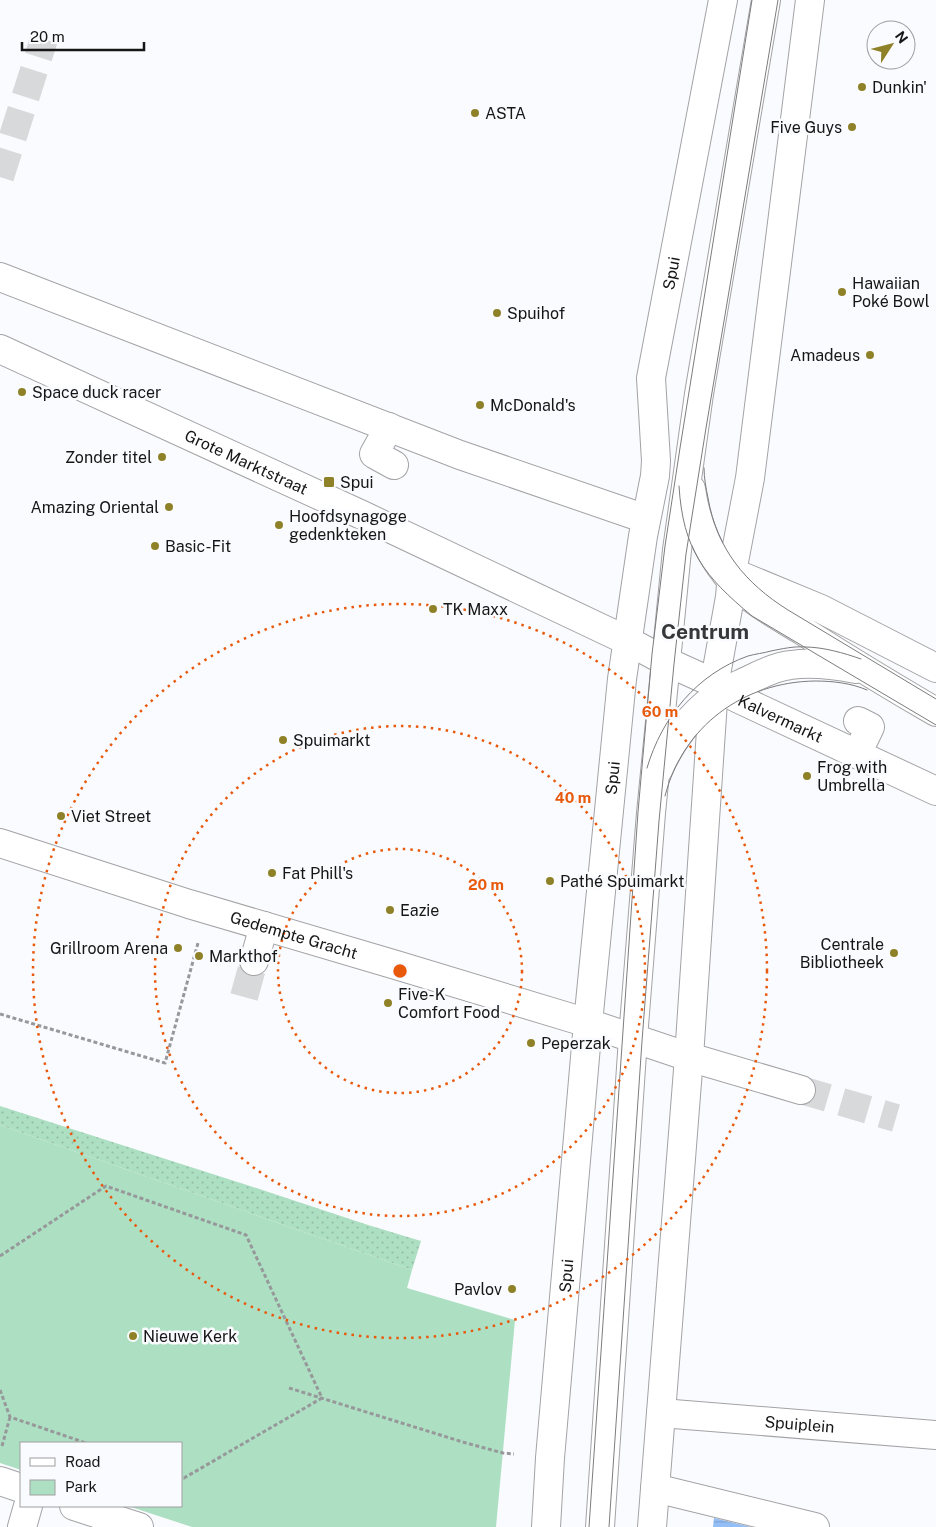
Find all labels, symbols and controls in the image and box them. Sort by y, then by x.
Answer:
scale bar [22,20,145,52]
north arrow [866,20,916,70]
text: 20 m [30,28,65,45]
text: N [892,28,911,46]
place label: Dunkin' [872,78,927,97]
marker: Dunkin' [856,81,868,93]
place label: ASTA [485,104,526,123]
marker: ASTA [469,107,481,119]
place label: Five Guys [770,118,842,137]
marker: Five Guys [846,121,858,133]
street label: Spui [658,255,683,292]
place label: Hawaiian Poké Bowl [852,274,930,311]
marker: Hawaiian Poké Bowl [836,286,848,298]
place label: Spuihof [507,304,565,323]
marker: Spuihof [491,307,503,319]
place label: Amadeus [790,346,860,365]
marker: Amadeus [864,349,876,361]
place label: Space duck racer [32,383,161,402]
marker: Space duck racer [16,386,28,398]
place label: McDonald's [490,396,576,415]
marker: McDonald's [474,399,486,411]
street label: Grote Marktstraat [182,426,311,498]
place label: Zonder titel [65,448,152,467]
marker: Zonder titel [156,451,168,463]
place label: Spui [340,473,374,492]
marker: Spui [322,475,336,489]
place label: Amazing Oriental [31,498,159,517]
marker: Amazing Oriental [163,501,175,513]
place label: Hoofdsynagoge gedenkteken [289,507,407,544]
marker: Hoofdsynagoge gedenkteken [273,519,285,531]
place label: Basic-Fit [165,537,231,556]
marker: Basic-Fit [149,540,161,552]
place label: TK Maxx [443,600,508,619]
marker: TK Maxx [427,603,439,615]
district label: Centrum [661,619,749,644]
street label: Kalvermarkt [735,690,826,746]
text: 60 m [642,703,678,720]
place label: Spuimarkt [293,731,371,750]
marker: Spuimarkt [277,734,289,746]
place label: Frog with Umbrella [817,758,887,795]
street label: Spui [601,760,623,796]
marker: Frog with Umbrella [801,770,813,782]
text: 40 m [555,789,591,806]
place label: Viet Street [71,807,151,826]
marker: Viet Street [55,810,67,822]
place label: Fat Phill's [282,864,353,883]
marker: Fat Phill's [266,867,278,879]
place label: Pathé Spuimarkt [560,872,684,891]
marker: Pathé Spuimarkt [544,875,556,887]
text: 20 m [468,876,504,893]
place label: Eazie [400,901,439,920]
marker: Eazie [384,904,396,916]
street label: Gedempte Gracht [228,907,360,963]
place label: Centrale Bibliotheek [800,935,884,972]
place label: Grillroom Arena [50,939,168,958]
marker: Grillroom Arena [172,942,184,954]
place label: Markthof [209,947,278,966]
marker: Centrale Bibliotheek [888,947,900,959]
marker: Markthof [193,950,205,962]
centre of rings [391,962,409,980]
place label: Five-K Comfort Food [398,985,500,1022]
marker: Five-K Comfort Food [382,997,394,1009]
place label: Peperzak [541,1034,611,1053]
marker: Peperzak [525,1037,537,1049]
street label: Spui [555,1258,577,1293]
place label: Pavlov [454,1280,502,1299]
marker: Pavlov [506,1283,518,1295]
place label: Nieuwe Kerk [143,1327,237,1346]
marker: Nieuwe Kerk [127,1330,139,1342]
street label: Spuiplein [764,1412,835,1436]
legend [20,1442,182,1507]
text: Road [65,1453,101,1470]
text: Park [65,1478,97,1495]

